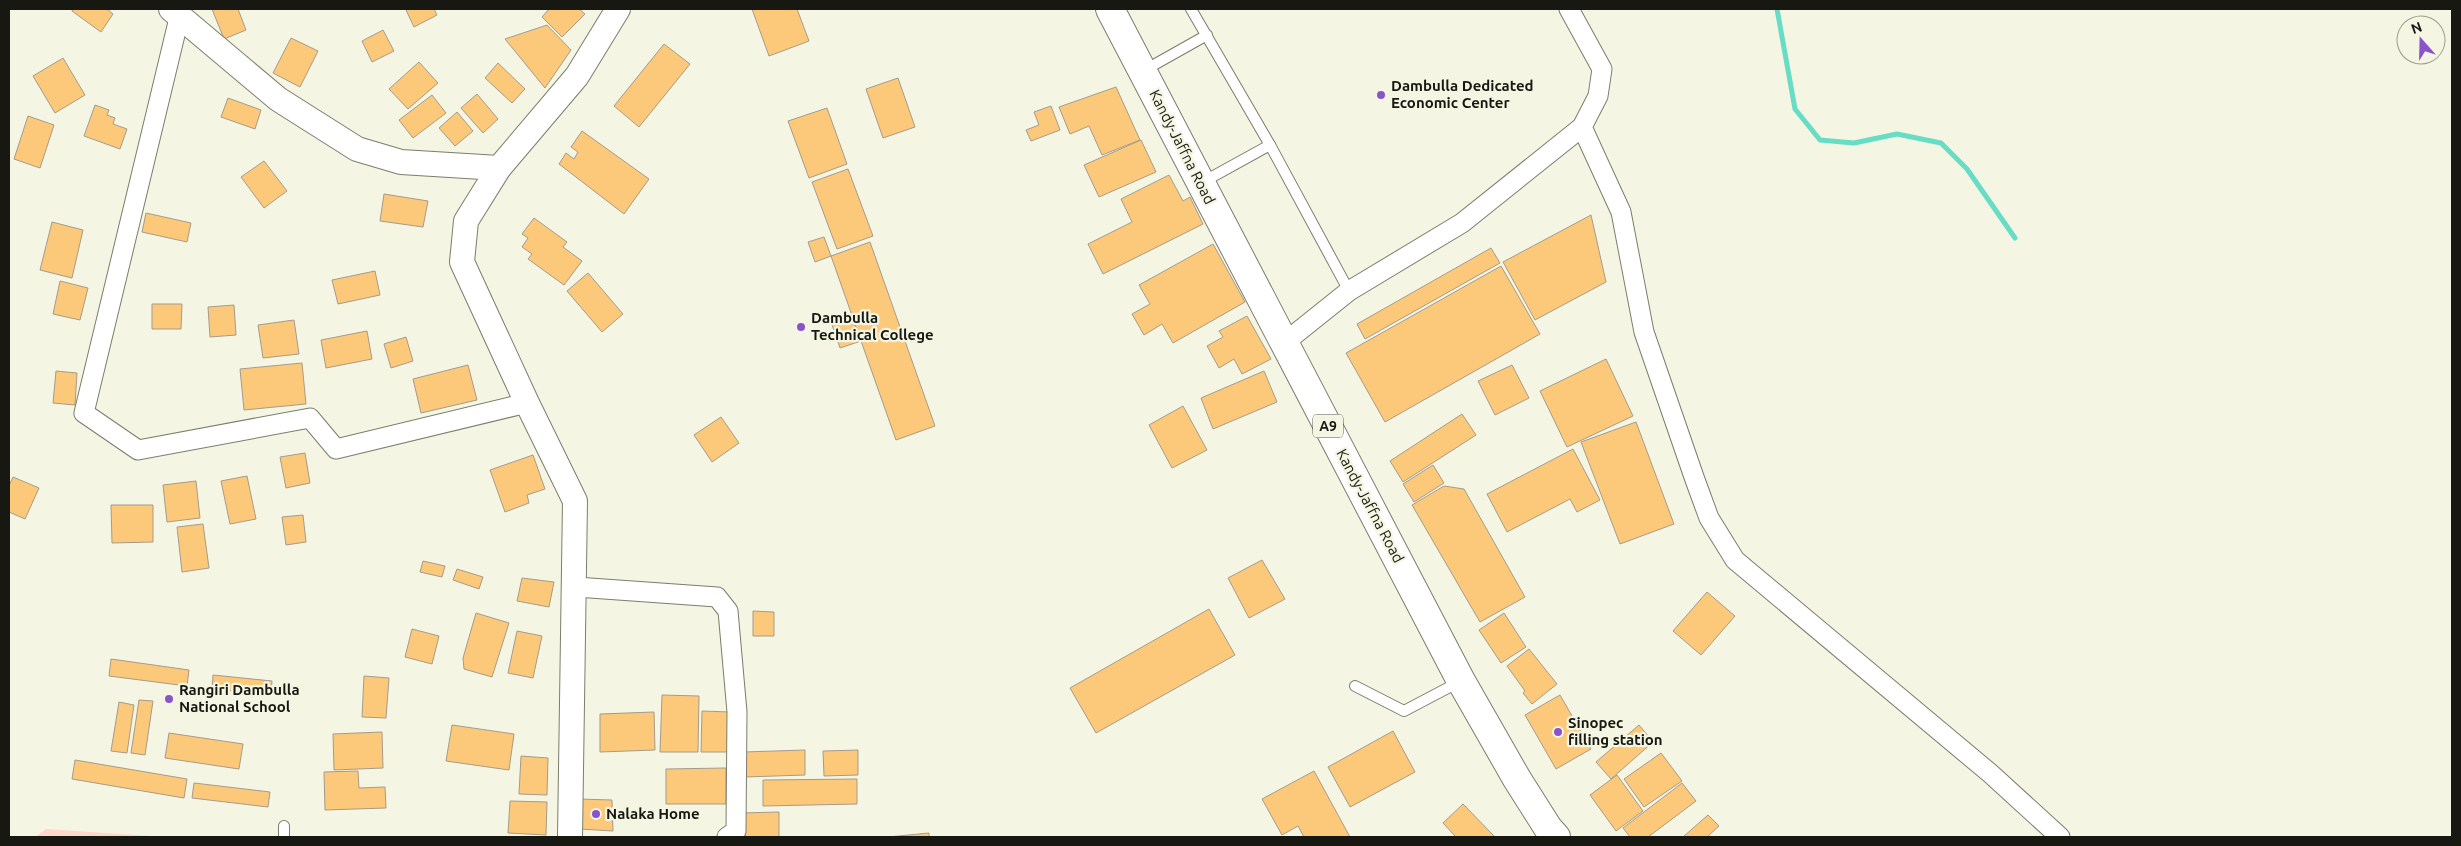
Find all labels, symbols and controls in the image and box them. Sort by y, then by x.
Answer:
north arrow [2396,15,2446,65]
text: N [2409,18,2424,37]
place label: Dambulla Dedicated Economic Center [1391,77,1534,111]
street label: Kandy-Jaffna Road [1146,87,1219,207]
marker: Dambulla Dedicated Economic Center [1375,89,1387,101]
place label: Dambulla Technical College [811,309,934,343]
marker: Dambulla Technical College [795,321,807,333]
road number: A9 [1313,414,1343,438]
street label: Kandy-Jaffna Road [1333,446,1408,566]
place label: Rangiri Dambulla National School [179,681,300,715]
marker: Rangiri Dambulla National School [163,693,175,705]
place label: Sinopec filling station [1568,714,1663,748]
marker: Sinopec filling station [1552,726,1564,738]
place label: Nalaka Home [606,805,700,822]
marker: Nalaka Home [590,808,602,820]

